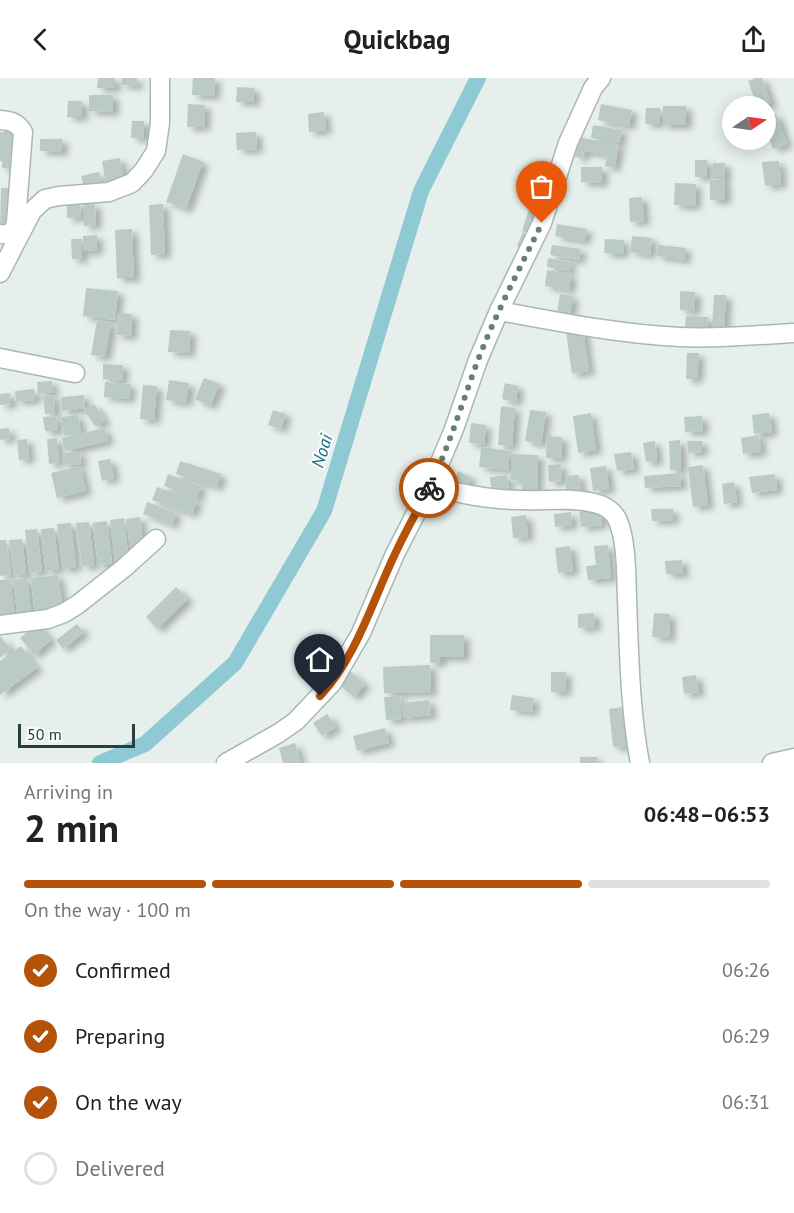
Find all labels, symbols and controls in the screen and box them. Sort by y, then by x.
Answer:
text: Quickbag [343,22,451,56]
icon: back [24,23,57,56]
icon: share [737,23,770,56]
north arrow [722,96,776,150]
map controls [722,96,776,150]
pin [516,161,567,223]
icon: bag [525,170,558,203]
water label: Noai [306,430,338,470]
courier [399,458,459,518]
icon: bike [413,472,446,505]
pin [294,634,345,696]
icon: home [303,643,336,676]
scale bar [18,721,135,748]
text: 50 m [27,724,62,744]
text: Arriving in [24,779,113,805]
text: 06:48–06:53 [644,800,770,828]
text: 2 min [24,802,119,853]
text: On the way · 100 m [24,897,191,923]
icon: check [24,954,57,987]
text: Confirmed [75,956,171,984]
text: 06:26 [722,957,770,983]
icon: check [24,1020,57,1053]
text: Preparing [75,1022,165,1050]
text: 06:29 [722,1023,770,1049]
icon: check [24,1086,57,1119]
text: On the way [75,1088,182,1116]
text: 06:31 [722,1089,770,1115]
text: Delivered [75,1154,165,1182]

